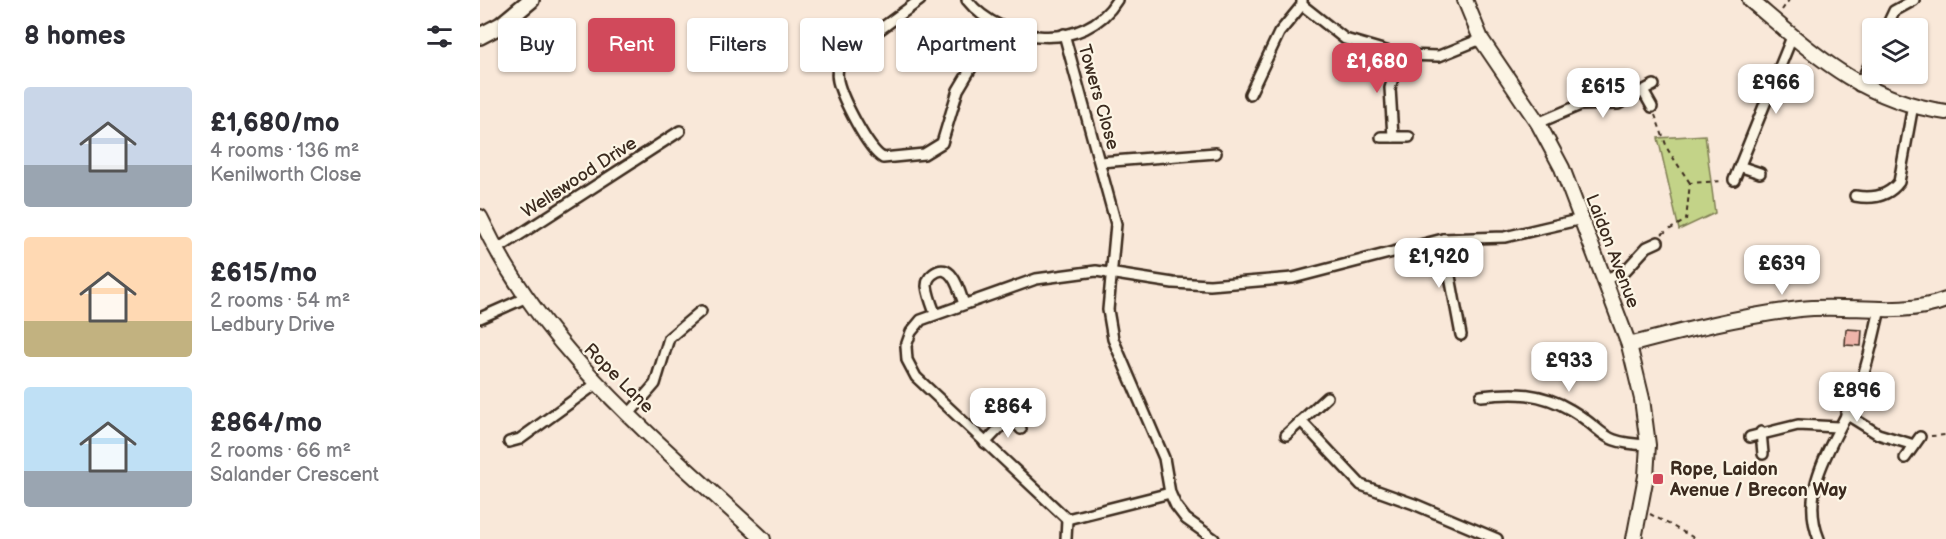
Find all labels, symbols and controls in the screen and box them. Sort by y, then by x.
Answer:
chip: Buy [498,18,576,72]
chip: Rent [588,18,675,72]
chip: Filters [687,18,788,72]
chip: New [800,18,884,72]
chip: Apartment [896,18,1037,72]
map controls [1862,18,1928,84]
button: layers [1862,18,1928,84]
icon: filters [423,20,456,53]
text: 8 homes [24,21,126,52]
street label: Towers Close [1073,42,1124,152]
pin: £1,680 [1328,43,1426,94]
text: £1,680 [1346,50,1408,74]
pin: £966 [1740,64,1812,115]
pin: £615 [1567,68,1639,119]
text: £966 [1752,71,1800,95]
text: £615 [1581,75,1625,99]
text: £1,680/mo [210,108,340,139]
icon: home [72,111,144,183]
street label: Wellswood Drive [518,132,641,222]
text: 4 rooms · 136 m² [210,139,359,163]
text: Kenilworth Close [210,163,361,187]
street label: Laidon Avenue [1581,191,1644,311]
pin: £1,920 [1390,238,1488,289]
text: £1,920 [1408,245,1470,269]
pin: £639 [1746,245,1818,296]
text: £639 [1758,252,1806,276]
text: £615/mo [210,258,317,289]
icon: home [72,261,144,333]
text: 2 rooms · 54 m² [210,289,350,313]
text: Ledbury Drive [210,313,335,337]
street label: Rope Lane [579,339,658,418]
pin: £933 [1533,342,1605,393]
text: £933 [1545,349,1593,373]
pin: £896 [1821,372,1893,423]
text: £896 [1833,379,1881,403]
pin: £864 [972,388,1044,439]
text: £864 [984,395,1032,419]
text: £864/mo [210,408,322,439]
icon: home [72,411,144,483]
text: 2 rooms · 66 m² [210,439,351,463]
place label: Rope, Laidon Avenue / Brecon Way [1669,459,1848,501]
text: Salander Crescent [210,463,379,487]
marker: Rope, Laidon Avenue / Brecon Way [1651,472,1665,486]

